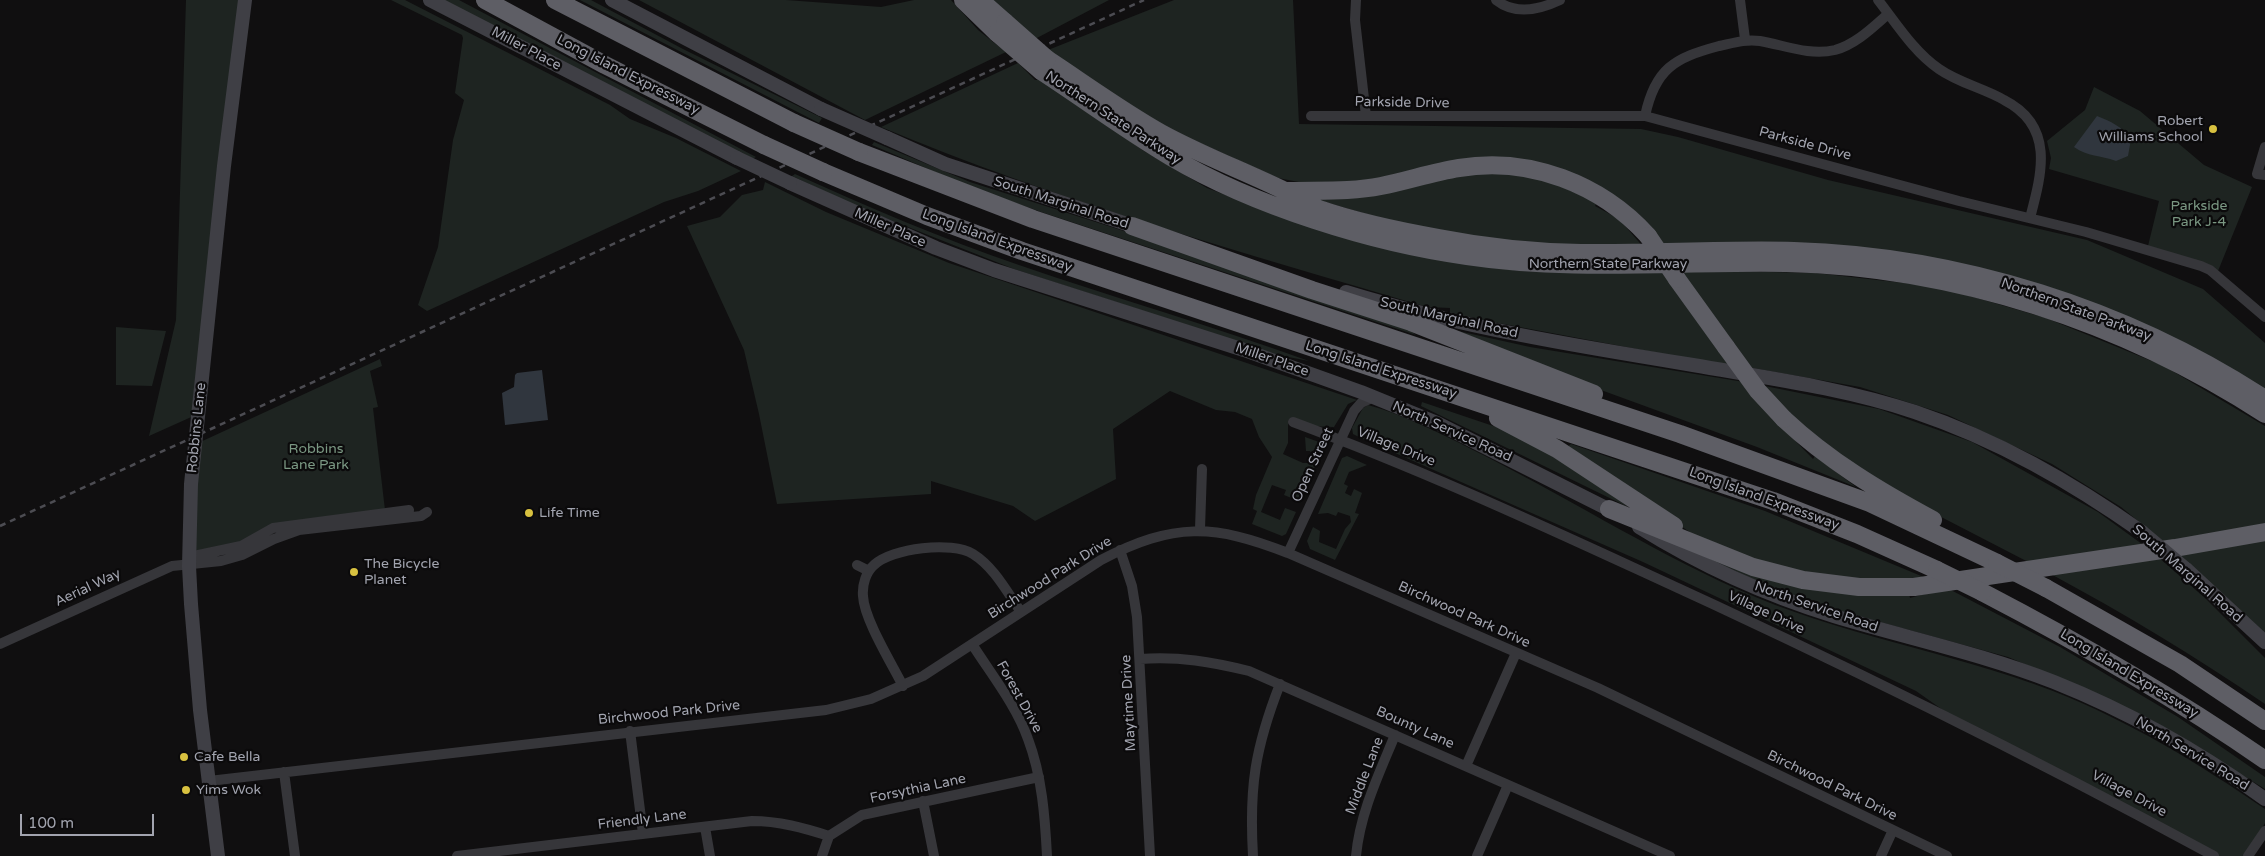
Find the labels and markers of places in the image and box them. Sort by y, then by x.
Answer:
place label: Robert Williams School [2099,113,2203,146]
marker: Robert Williams School [2207,123,2219,135]
place label: Life Time [539,505,600,521]
marker: Life Time [523,507,535,519]
place label: The Bicycle Planet [364,556,439,588]
marker: The Bicycle Planet [348,566,360,578]
place label: Cafe Bella [194,749,260,765]
marker: Cafe Bella [178,751,190,763]
place label: Yims Wok [196,782,261,798]
marker: Yims Wok [180,784,192,796]

